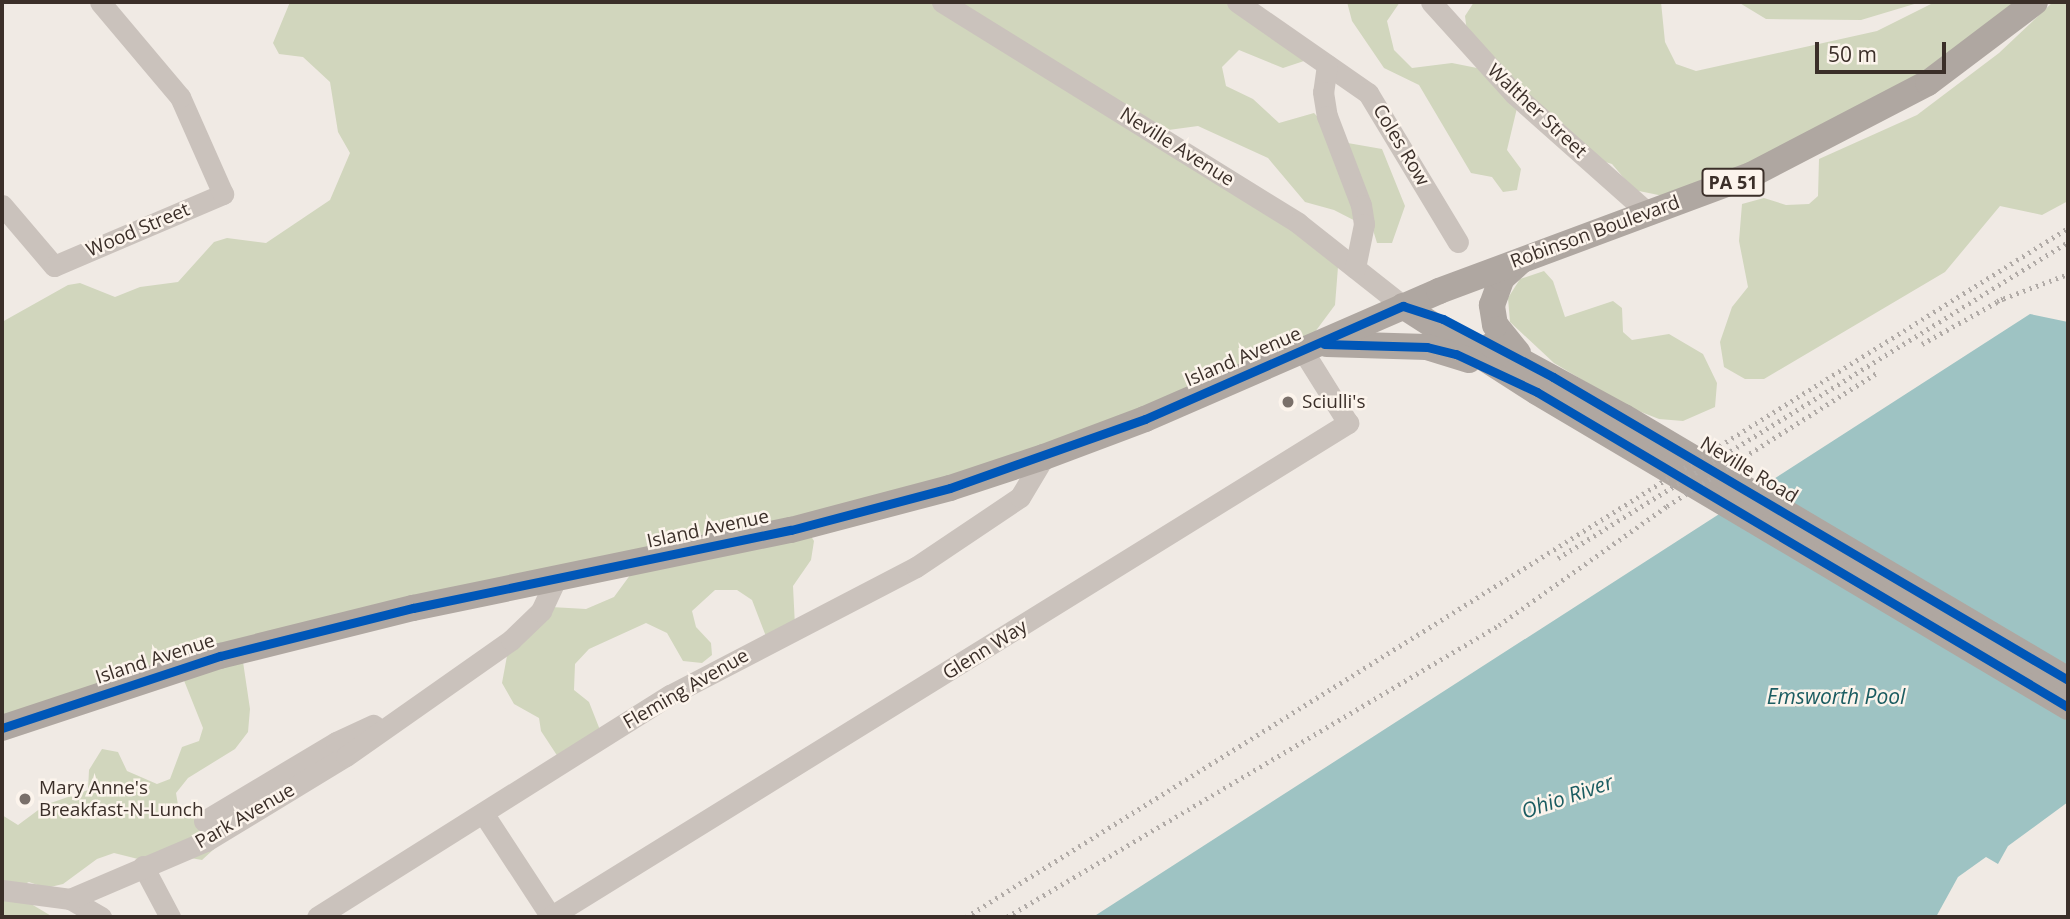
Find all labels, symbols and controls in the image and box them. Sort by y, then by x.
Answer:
scale bar [1818,28,1949,72]
text: 50 m [1828,40,1877,68]
street label: Walther Street [1483,59,1591,163]
street label: Coles Row [1368,100,1434,190]
street label: Neville Avenue [1116,103,1238,191]
road number: PA 51 [1702,168,1764,196]
street label: Robinson Boulevard [1507,191,1683,273]
street label: Wood Street [83,198,193,262]
street label: Island Avenue [1181,322,1305,392]
place label: Sciulli's [1302,391,1366,413]
marker: Sciulli's [1280,394,1296,410]
street label: Neville Road [1696,432,1802,508]
street label: Island Avenue [645,505,771,553]
street label: Glenn Way [939,615,1031,685]
street label: Island Avenue [92,629,218,689]
street label: Fleming Avenue [619,644,753,734]
water label: Emsworth Pool [1767,683,1905,709]
water label: Ohio River [1518,769,1616,823]
place label: Mary Anne's Breakfast-N-Lunch [39,777,204,821]
street label: Park Avenue [191,778,299,854]
marker: Mary Anne's Breakfast-N-Lunch [17,791,33,807]

